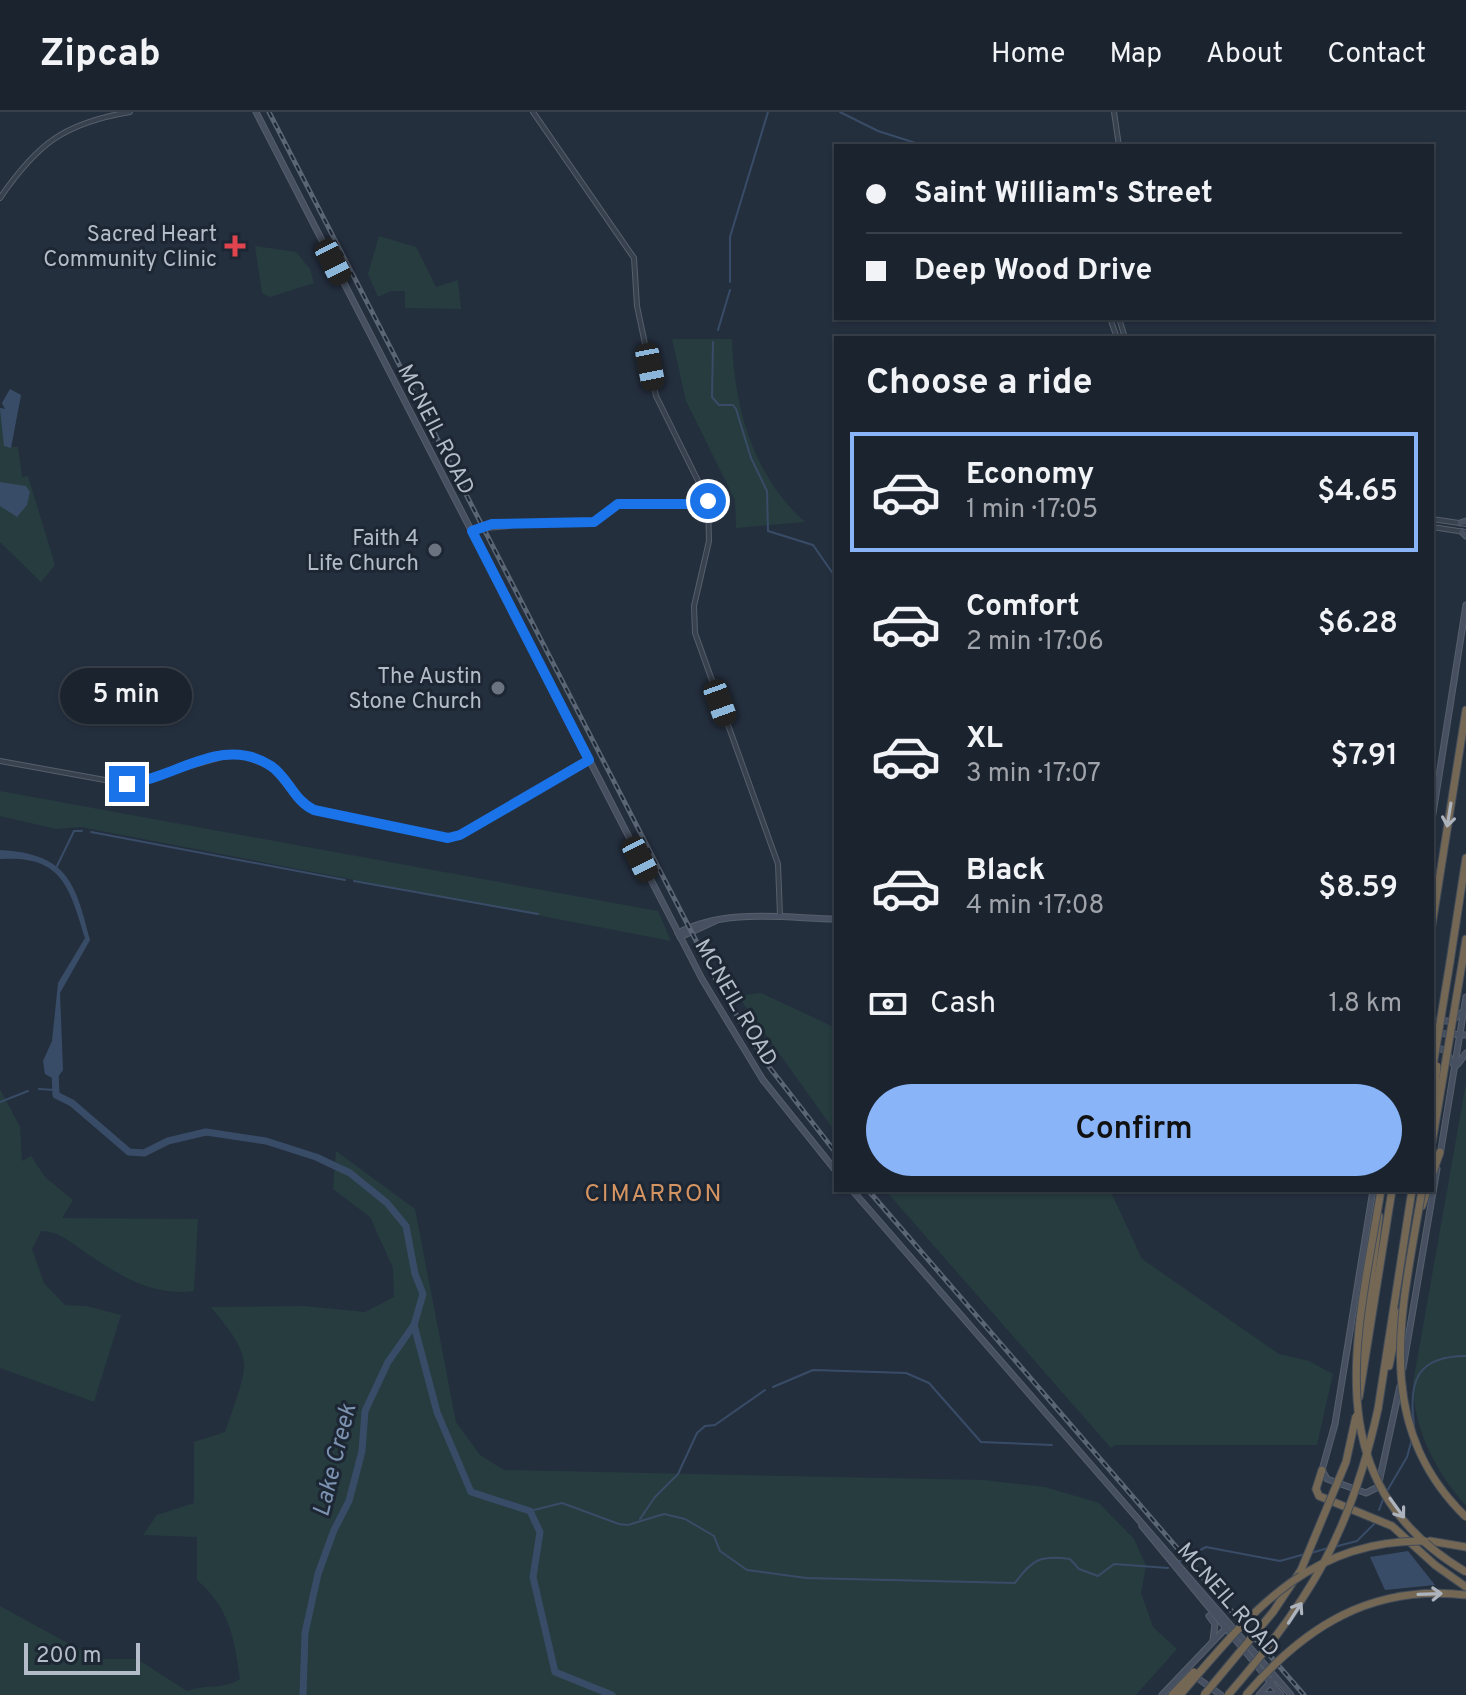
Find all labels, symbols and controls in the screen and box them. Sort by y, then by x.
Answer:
text: Zipcab [40,31,161,80]
text: Home [991,37,1065,73]
text: Map [1109,37,1162,73]
text: About [1206,37,1283,73]
text: Contact [1327,37,1426,73]
text: Saint William's Street [914,176,1213,213]
place label: Sacred Heart Community Clinic [43,222,217,274]
marker: Sacred Heart Community Clinic [224,235,246,257]
car [311,235,355,289]
text: Deep Wood Drive [914,253,1152,290]
car [634,341,666,393]
street label: MCNEIL ROAD [390,360,479,500]
text: Choose a ride [866,361,1092,407]
icon: car [870,456,942,528]
text: Economy [966,457,1094,494]
text: $4.65 [1317,474,1398,511]
route start [690,483,726,519]
text: 1 min · 17:05 [966,494,1098,527]
place label: Faith 4 Life Church [307,526,419,578]
marker: Faith 4 Life Church [426,541,444,559]
icon: car [870,588,942,660]
text: Comfort [966,589,1079,626]
text: $6.28 [1318,606,1398,643]
text: 2 min · 17:06 [966,626,1104,659]
place label: The Austin Stone Church [349,664,482,716]
callout: 5 min [61,668,193,724]
car [701,676,739,730]
text: 5 min [92,679,160,712]
marker: The Austin Stone Church [489,679,507,697]
icon: car [870,720,942,792]
text: XL [966,721,1003,758]
text: $7.91 [1331,738,1398,775]
text: 3 min · 17:07 [966,758,1101,791]
route end [109,766,145,802]
one-way arrow [1441,802,1456,827]
car [618,832,662,886]
icon: car [870,852,942,924]
text: Black [966,853,1045,890]
text: $8.59 [1318,870,1398,907]
text: 4 min · 17:08 [966,890,1104,923]
street label: MCNEIL ROAD [687,935,782,1072]
icon: cash [866,982,910,1026]
text: Cash [930,986,996,1023]
text: 1.8 km [1329,988,1402,1021]
button: Confirm [866,1084,1402,1176]
district label: CIMARRON [585,1180,723,1210]
water label: Lake Creek [307,1400,365,1520]
one-way arrow [1389,1497,1405,1519]
street label: MCNEIL ROAD [1170,1538,1284,1663]
one-way arrow [1417,1586,1443,1601]
one-way arrow [1287,1602,1303,1625]
scale bar [24,1639,140,1675]
text: 200 m [36,1643,101,1670]

